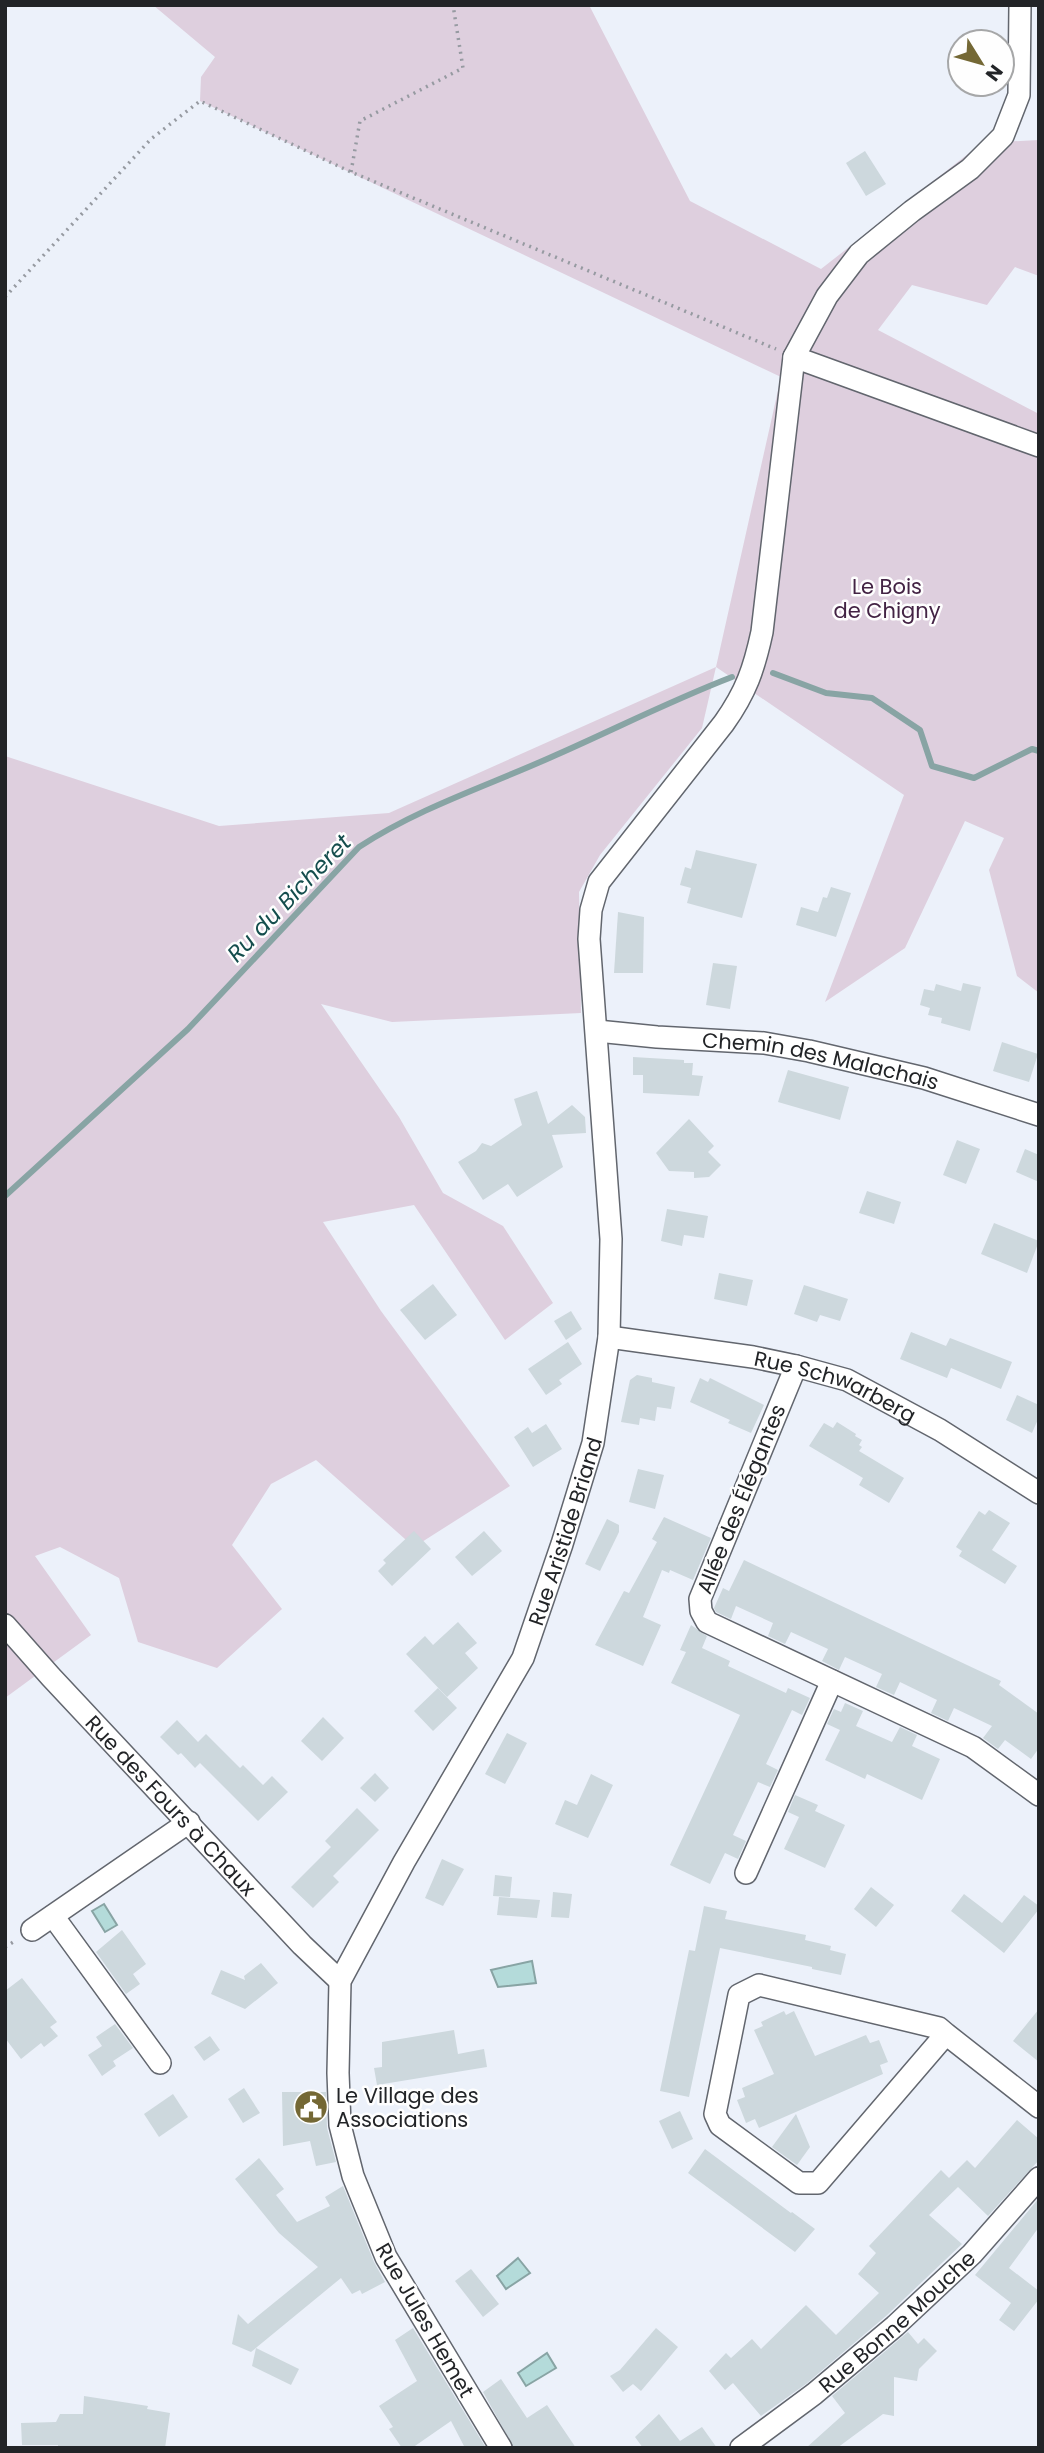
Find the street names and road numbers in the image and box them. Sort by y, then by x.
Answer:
street label: Chemin des Malachais [702,1025,943,1096]
street label: Rue Schwarberg [752,1343,921,1429]
street label: Allée des Élégantes [690,1400,792,1598]
street label: Rue Aristide Briand [521,1433,609,1629]
street label: Rue des Fours à Chaux [79,1708,263,1902]
street label: Rue Jules Hemet [369,2237,481,2403]
street label: Rue Bonne Mouche [812,2244,982,2399]

